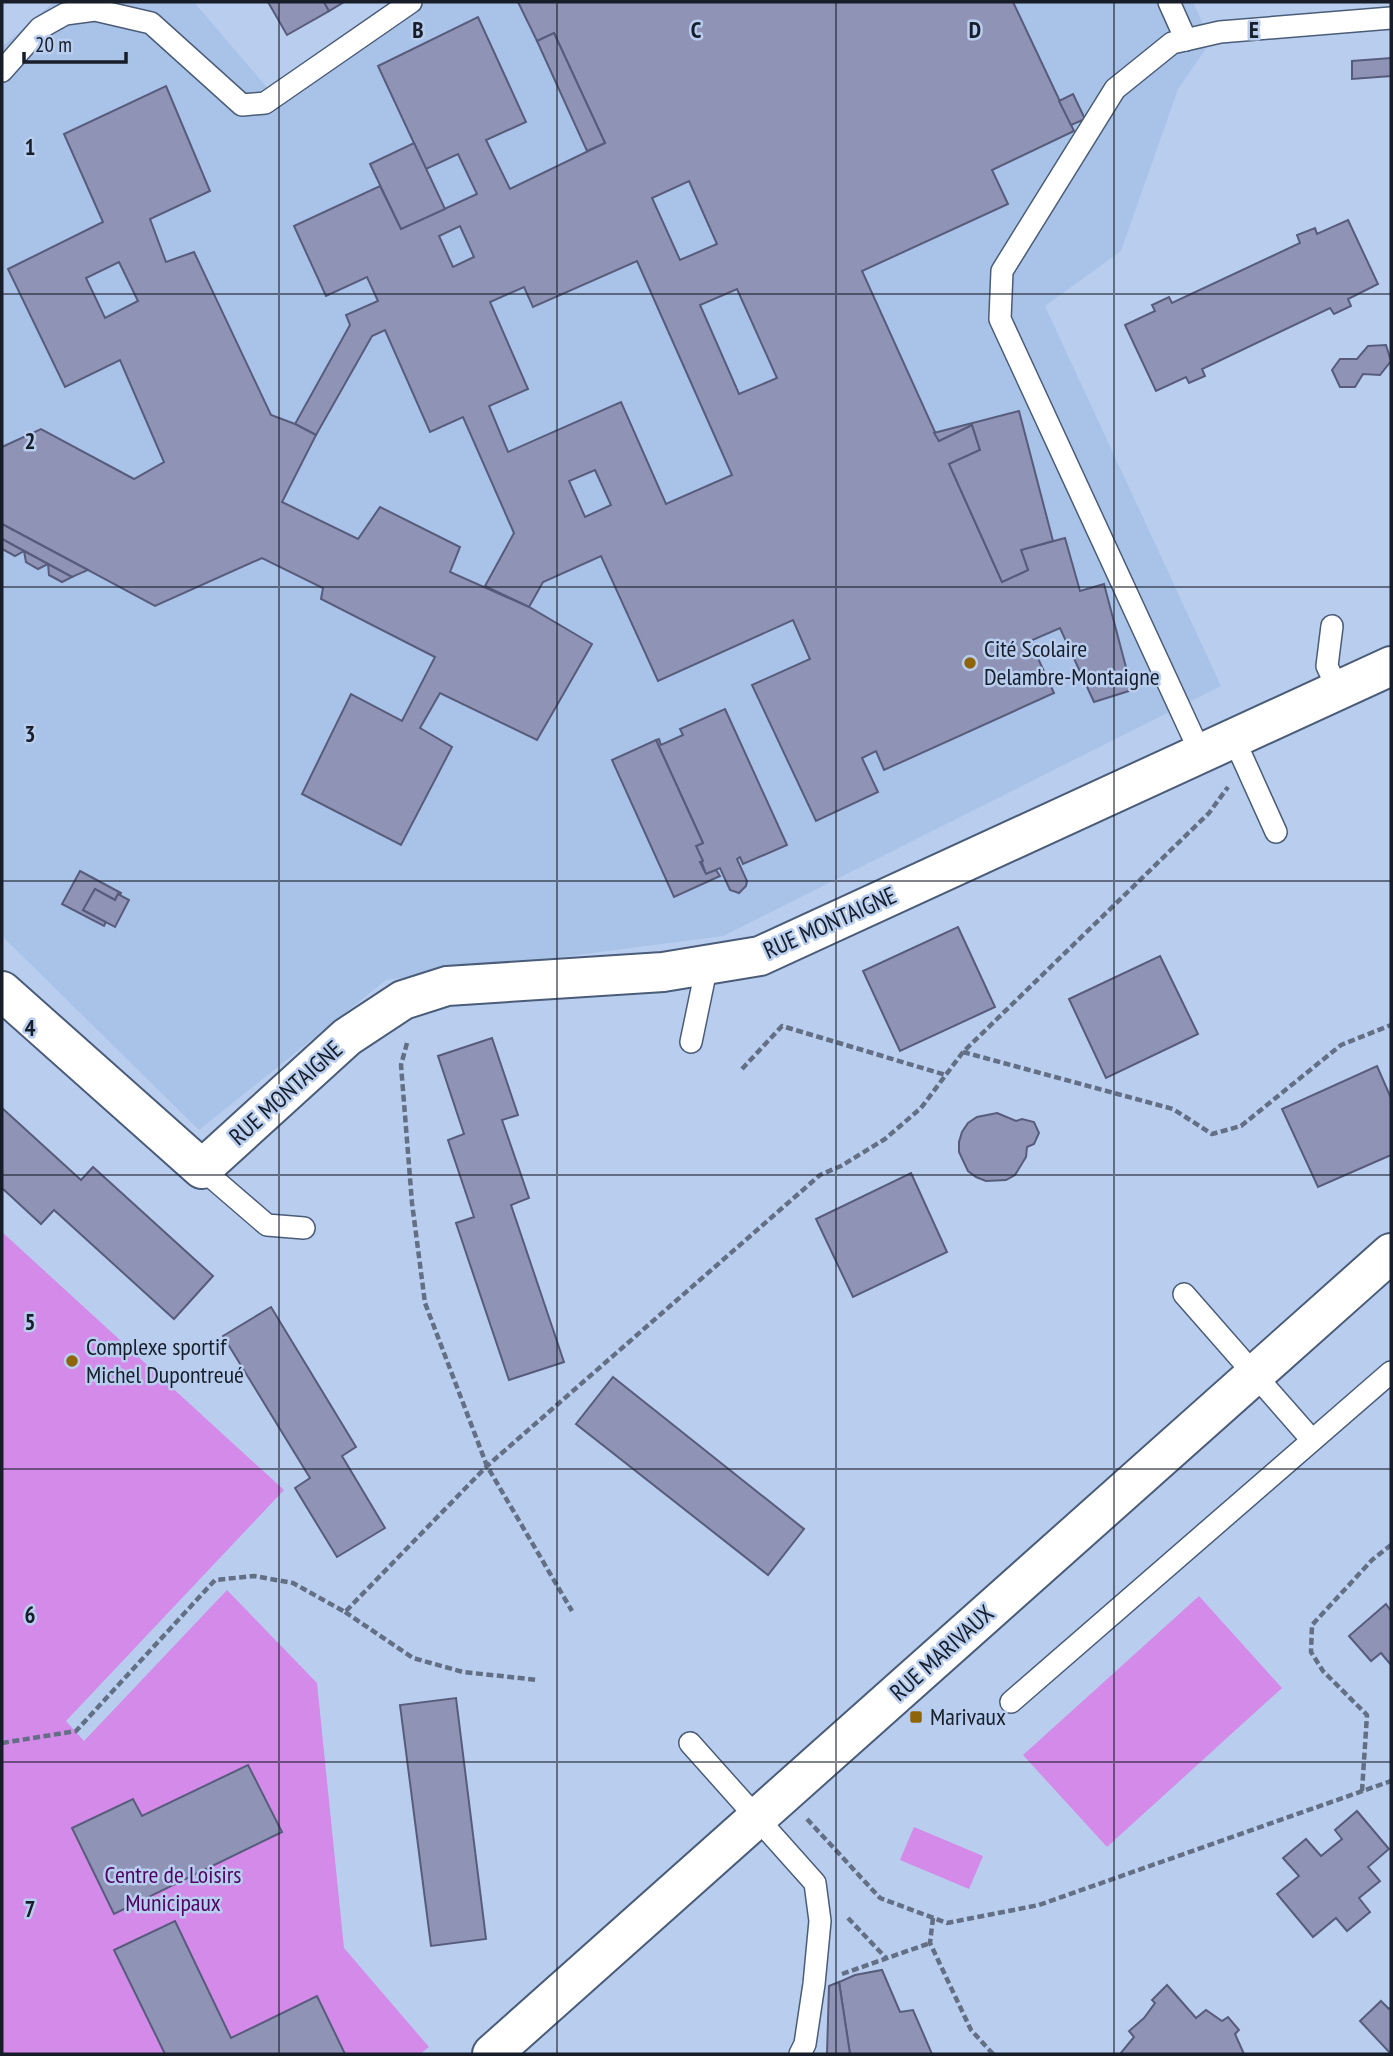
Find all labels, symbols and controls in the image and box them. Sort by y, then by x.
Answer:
text: B [412,15,424,44]
text: C [691,15,702,44]
text: D [969,15,981,44]
text: E [1249,15,1259,44]
scale bar [24,21,126,65]
text: 20 m [35,31,72,58]
text: 1 [25,132,36,161]
text: 2 [25,426,36,455]
place label: Cité Scolaire Delambre-Montaigne [984,633,1160,692]
marker: Cité Scolaire Delambre-Montaigne [962,655,978,671]
text: 3 [25,719,36,748]
street label: RUE MONTAIGNE [759,879,901,966]
text: 4 [25,1013,36,1042]
street label: RUE MONTAIGNE [222,1034,349,1152]
text: 5 [25,1307,36,1336]
place label: Complexe sportif Michel Dupontreué [86,1331,244,1390]
marker: Complexe sportif Michel Dupontreué [64,1353,80,1369]
street label: RUE MARIVAUX [883,1598,1000,1707]
text: 6 [25,1600,36,1629]
place label: Marivaux [930,1701,1006,1732]
marker: Marivaux [908,1709,924,1725]
park label: Centre de Loisirs Municipaux [105,1859,241,1918]
text: 7 [25,1894,36,1923]

